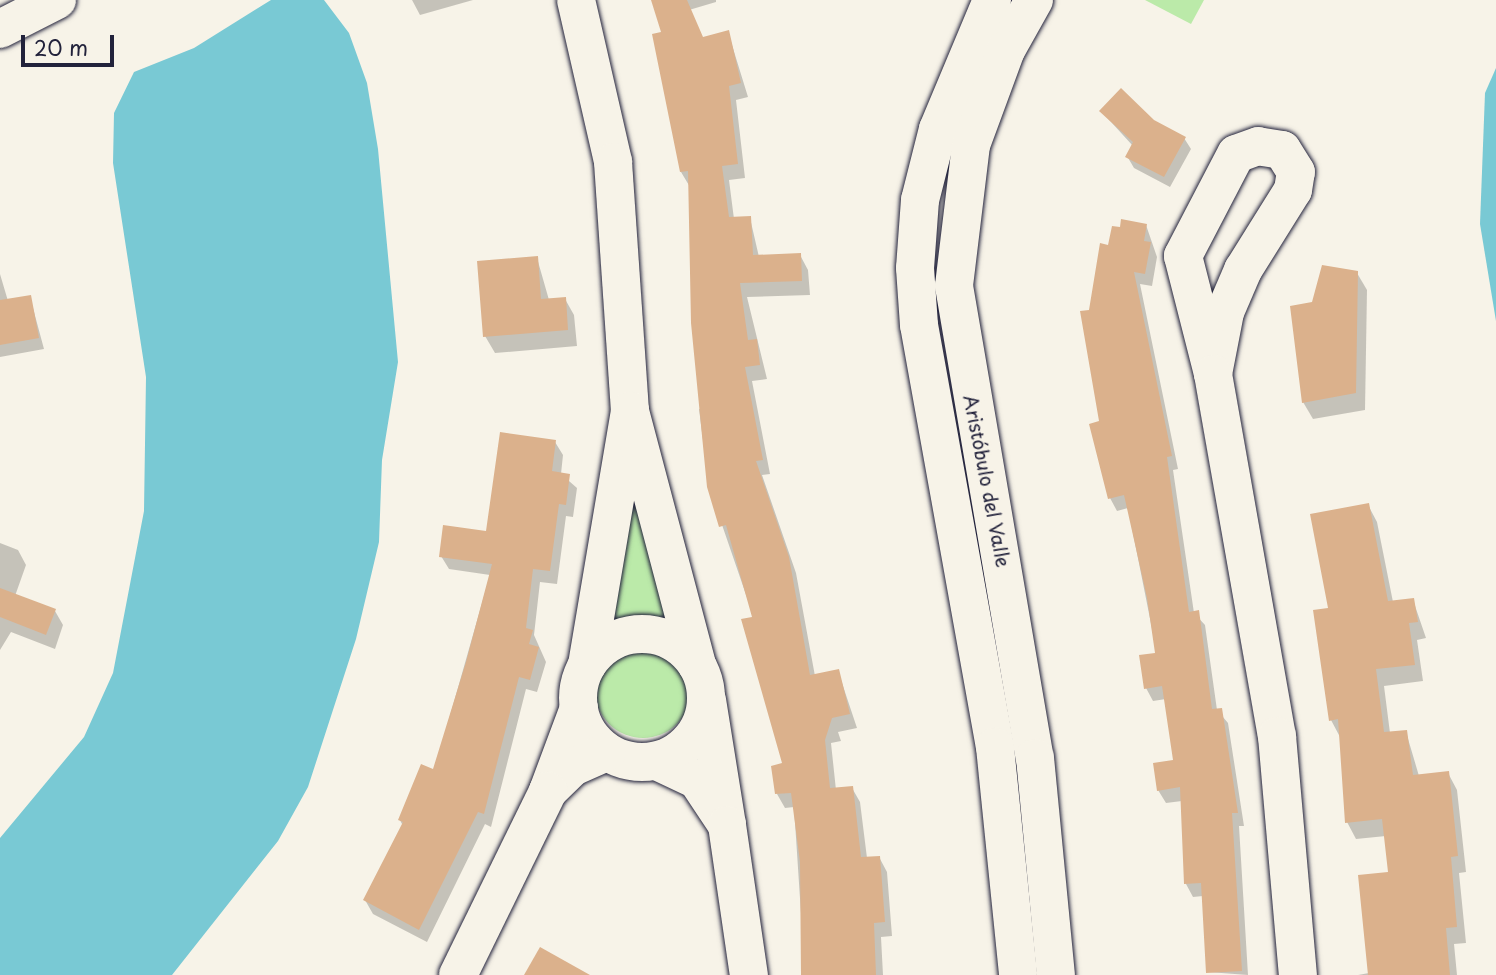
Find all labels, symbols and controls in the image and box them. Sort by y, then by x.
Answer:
scale bar [24,21,117,65]
text: 20 m [34,31,88,63]
street label: Aristóbulo del Valle [959,393,1015,569]

